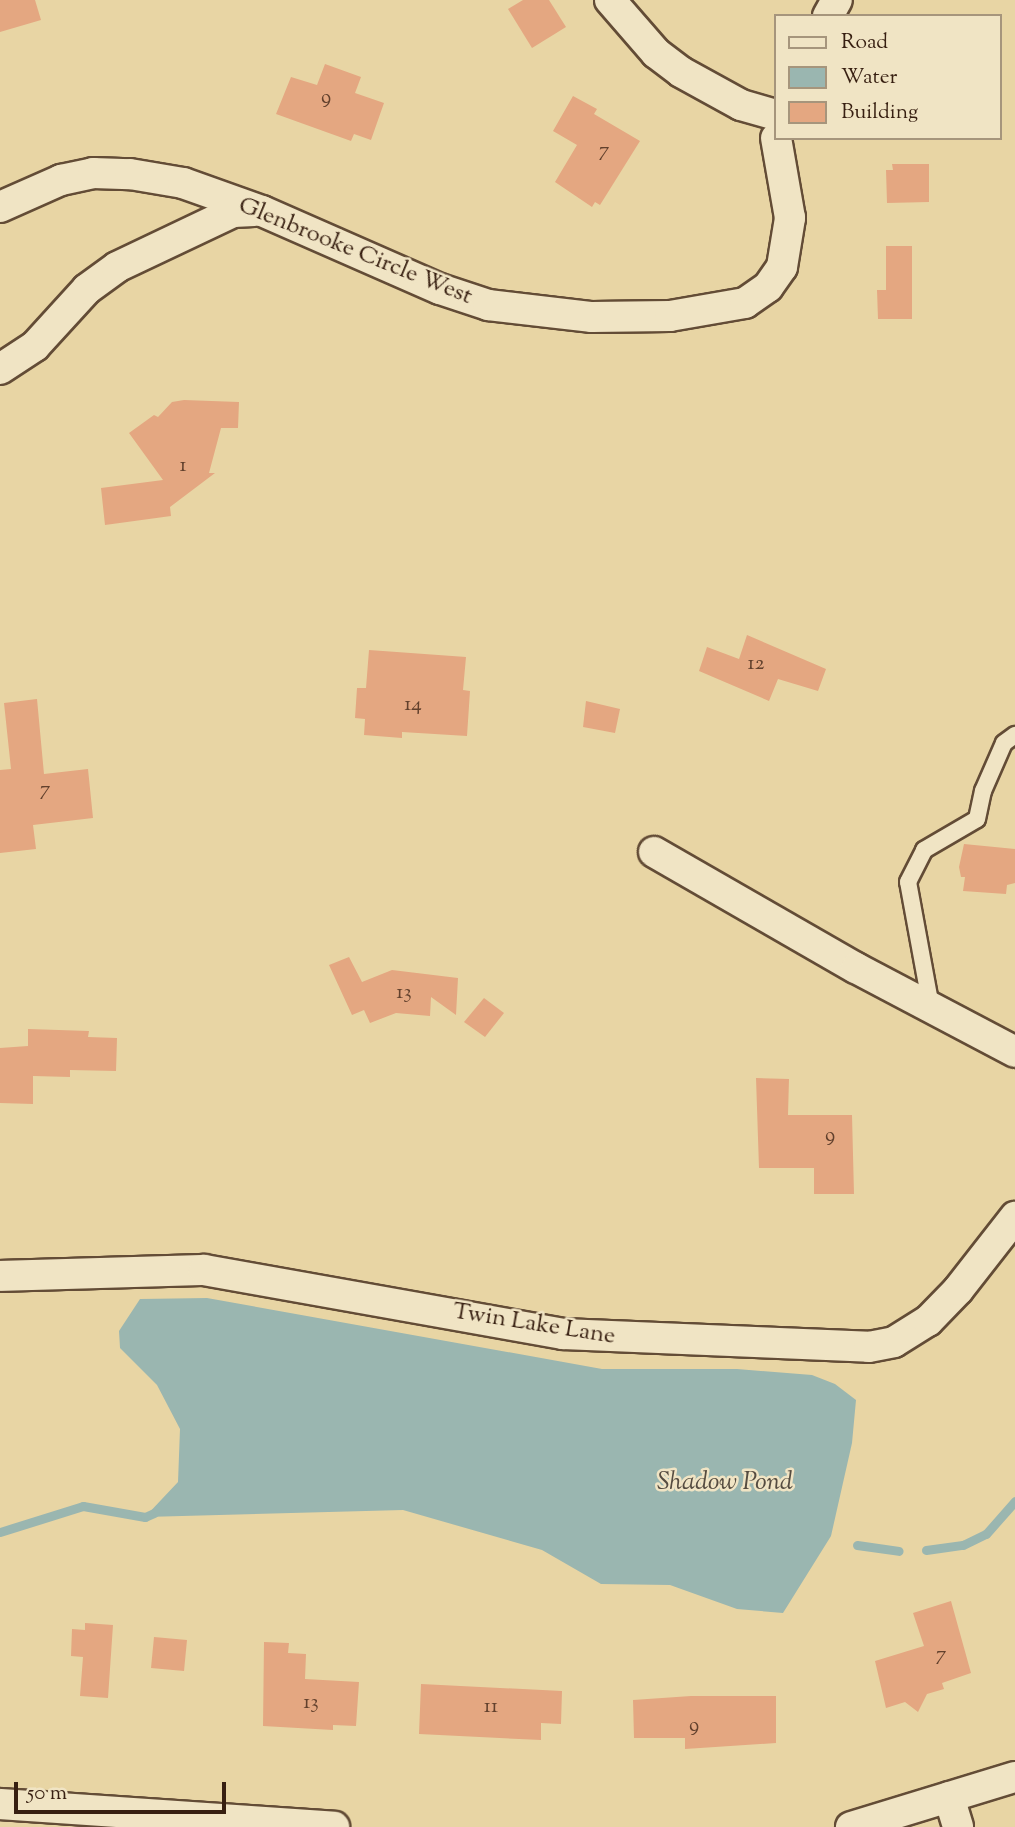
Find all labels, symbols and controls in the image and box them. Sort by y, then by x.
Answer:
legend [774,14,1001,140]
text: Road [841,28,888,58]
text: Water [841,63,897,93]
house number: 9 [321,85,331,111]
text: Building [841,98,918,128]
house number: 7 [599,138,609,164]
street label: Glenbrooke Circle West [234,192,476,312]
house number: 1 [179,453,187,479]
house number: 12 [748,651,764,677]
house number: 14 [404,692,422,718]
house number: 7 [40,777,50,803]
house number: 13 [396,980,412,1006]
house number: 9 [825,1123,835,1149]
street label: Twin Lake Lane [451,1298,617,1352]
water label: Shadow Pond [657,1467,793,1499]
house number: 7 [936,1642,946,1668]
house number: 13 [303,1690,319,1716]
house number: 11 [484,1694,498,1720]
house number: 9 [689,1713,699,1739]
scale bar [18,1768,229,1812]
text: 50 m [27,1779,67,1809]

